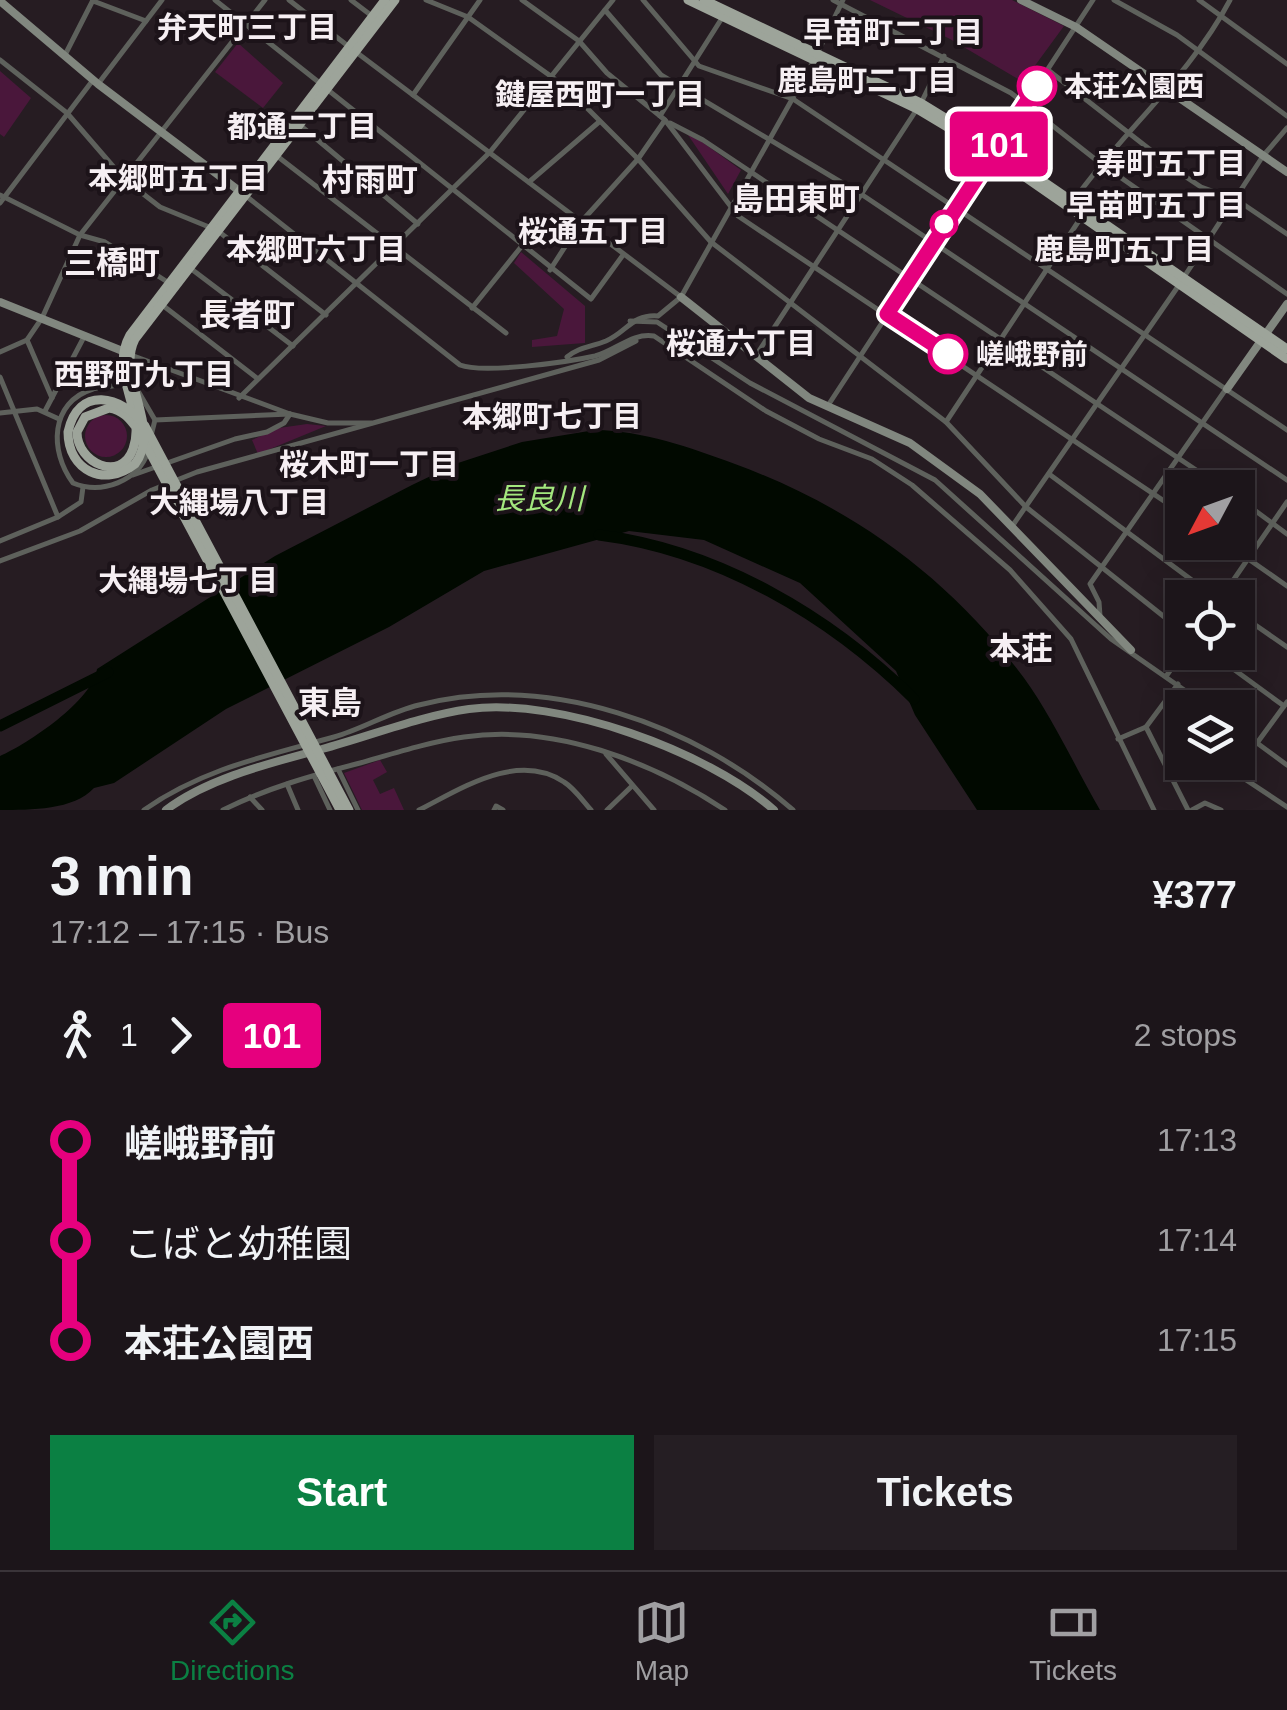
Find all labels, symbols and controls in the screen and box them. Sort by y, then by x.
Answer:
district label: 弁天町三丁目 [157,11,337,44]
district label: 早苗町二丁目 [803,16,983,49]
district label: 鹿島町二丁目 [777,64,957,97]
marker: 本荘公園西 [1018,67,1056,105]
place label: 本荘公園西 [1064,71,1204,102]
district label: 鍵屋西町一丁目 [495,78,705,111]
district label: 都通二丁目 [227,110,377,143]
line badge: 101 [942,112,1056,176]
text: 101 [970,125,1028,164]
district label: 寿町五丁目 [1096,147,1246,180]
district label: 本郷町五丁目 [88,162,268,195]
district label: 村雨町 [322,162,418,198]
district label: 島田東町 [732,181,860,217]
district label: 早苗町五丁目 [1066,189,1246,222]
unlabelled marker [931,211,957,237]
district label: 桜通五丁目 [518,215,668,248]
district label: 本郷町六丁目 [226,233,406,266]
district label: 鹿島町五丁目 [1034,233,1214,266]
district label: 三橋町 [64,245,160,281]
district label: 長者町 [199,297,295,333]
district label: 桜通六丁目 [666,327,816,360]
marker: 嵯峨野前 [929,335,967,373]
place label: 嵯峨野前 [976,339,1088,370]
district label: 西野町九丁目 [54,358,234,391]
district label: 本郷町七丁目 [462,400,642,433]
district label: 桜木町一丁目 [279,448,459,481]
north arrow [1165,470,1255,560]
map controls [1165,470,1255,780]
water label: 長良川 [494,482,587,515]
district label: 大縄場八丁目 [149,486,329,519]
district label: 大縄場七丁目 [98,564,278,597]
button: locate [1165,580,1255,670]
district label: 本荘 [989,631,1053,667]
district label: 東島 [298,685,362,721]
button: layers [1165,690,1255,780]
text: 3 min [50,845,194,907]
text: ¥377 [1152,874,1237,916]
text: 17:12 – 17:15 · Bus [50,914,329,950]
icon: walk [50,1008,105,1063]
icon: forward [153,1008,208,1063]
text: 101 [243,1016,301,1055]
text: 1 [120,1017,138,1053]
text: 2 stops [1134,1017,1237,1053]
text: 17:13 [1157,1122,1237,1158]
text: 嵯峨野前 [124,1123,276,1165]
text: 17:14 [1157,1222,1237,1258]
text: こばと幼稚園 [124,1223,352,1265]
text: 17:15 [1157,1322,1237,1358]
text: 本荘公園西 [124,1323,314,1365]
button: Start [50,1435,634,1550]
button: Tickets [654,1435,1237,1550]
tab: Directions [170,1595,294,1687]
tab: Map [634,1595,689,1687]
tab: Tickets [1029,1595,1117,1687]

